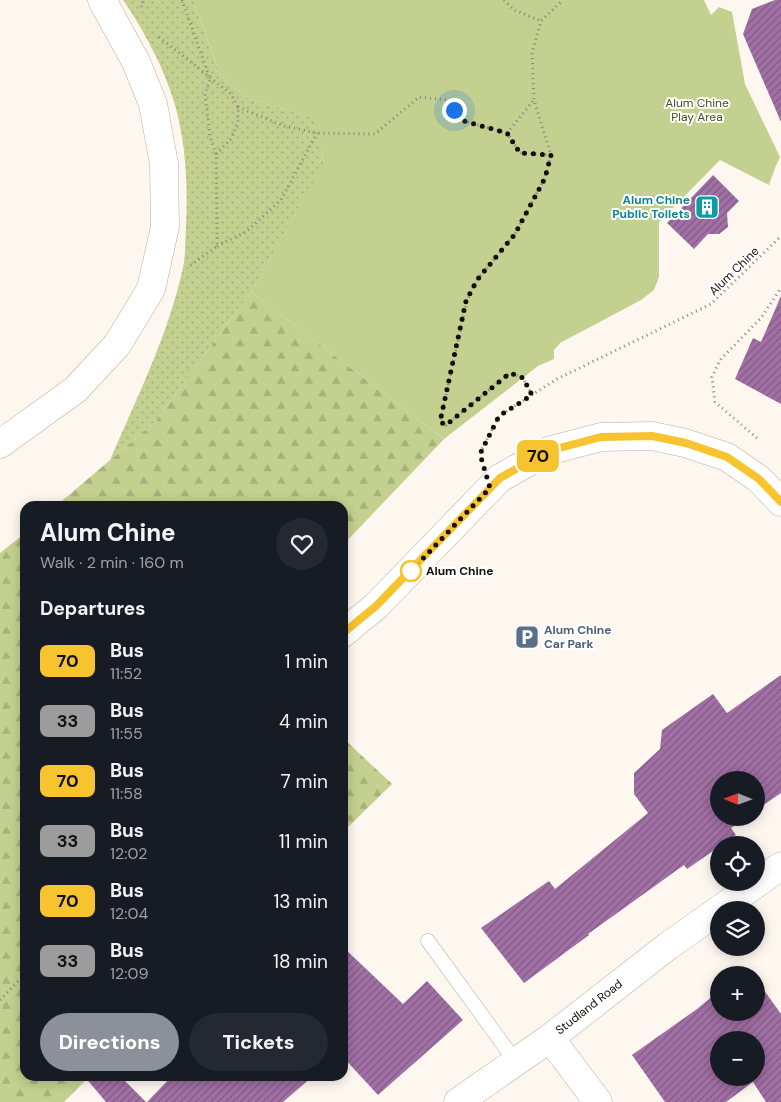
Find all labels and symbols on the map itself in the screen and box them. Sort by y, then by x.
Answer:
park label: Alum Chine Play Area [665,95,729,125]
your location [442,98,467,123]
place label: Alum Chine Public Toilets [612,192,690,222]
building icon: Alum Chine Public Toilets [694,194,720,220]
street label: Alum Chine [706,243,763,299]
line badge: 70 [516,440,560,472]
marker: Alum Chine [400,560,422,582]
place label: Alum Chine [426,563,493,579]
place label: Alum Chine Car Park [544,622,611,652]
parking icon: Alum Chine Car Park [514,624,540,650]
north arrow [710,771,765,826]
street label: Studland Road [552,976,626,1038]

